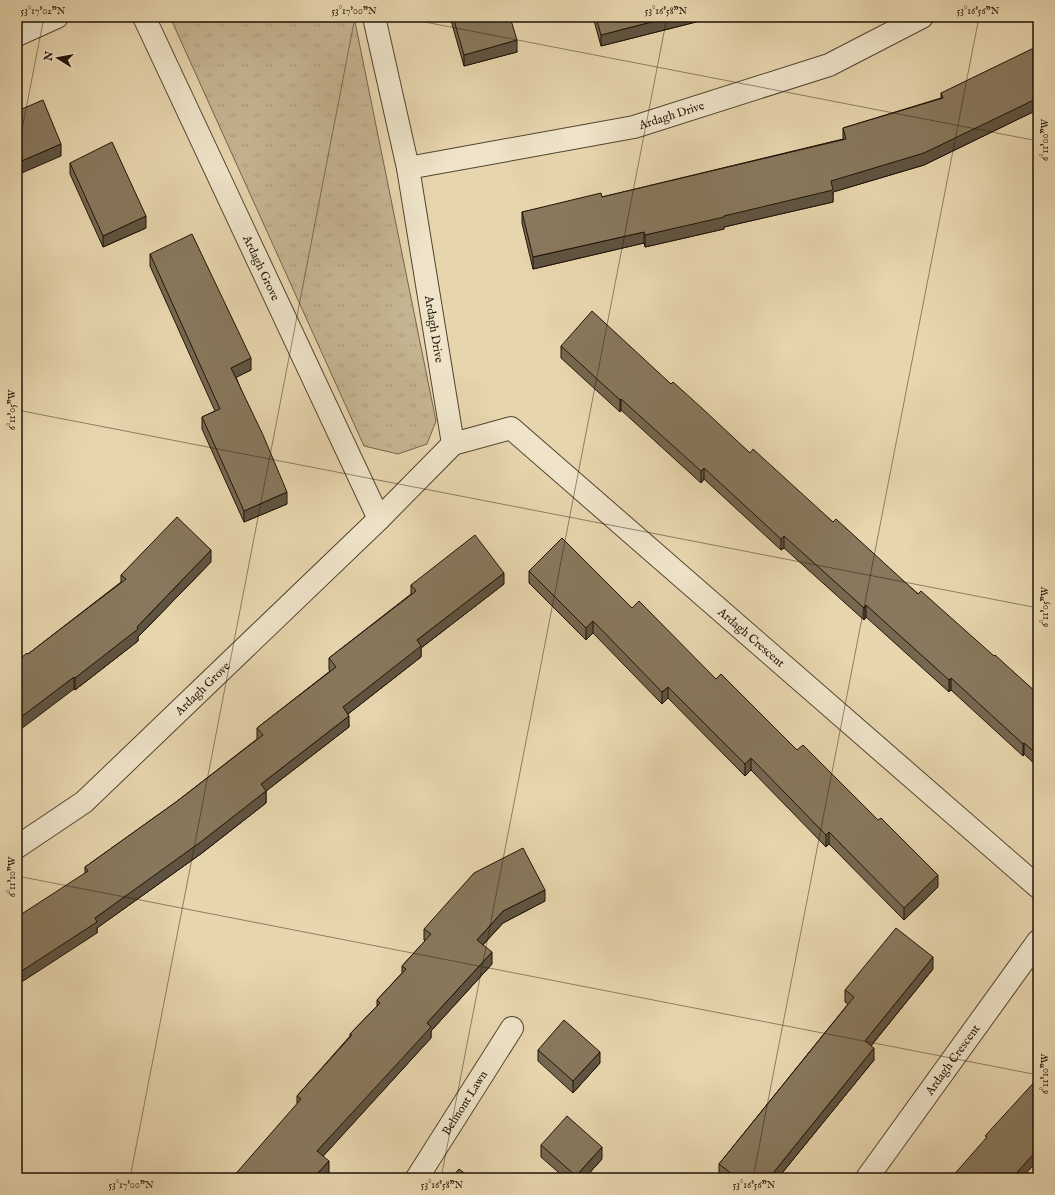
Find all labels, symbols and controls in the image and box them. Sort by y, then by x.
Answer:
text: 53°17'02"N [21,5,66,18]
text: 53°17'00"N [331,5,377,18]
text: 53°16'58"N [645,5,688,18]
text: 53°16'56"N [957,5,1000,18]
north arrow [38,38,78,78]
text: N [41,50,57,63]
street label: Ardagh Drive [636,98,707,133]
text: 6°11'00"W [1039,119,1052,161]
street label: Ardagh Grove [239,232,283,304]
street label: Ardagh Drive [421,294,447,364]
text: 6°11'05"W [6,389,19,430]
text: 6°11'05"W [1039,586,1052,627]
street label: Ardagh Crescent [714,604,788,671]
street label: Ardagh Grove [171,658,234,719]
text: 6°11'10"W [6,856,19,897]
street label: Ardagh Crescent [922,1022,983,1099]
text: 6°11'10"W [1039,1053,1052,1094]
street label: Belmont Lawn [439,1068,491,1138]
text: 53°17'00"N [108,1179,154,1192]
text: 53°16'58"N [421,1179,464,1192]
text: 53°16'56"N [733,1179,776,1192]

